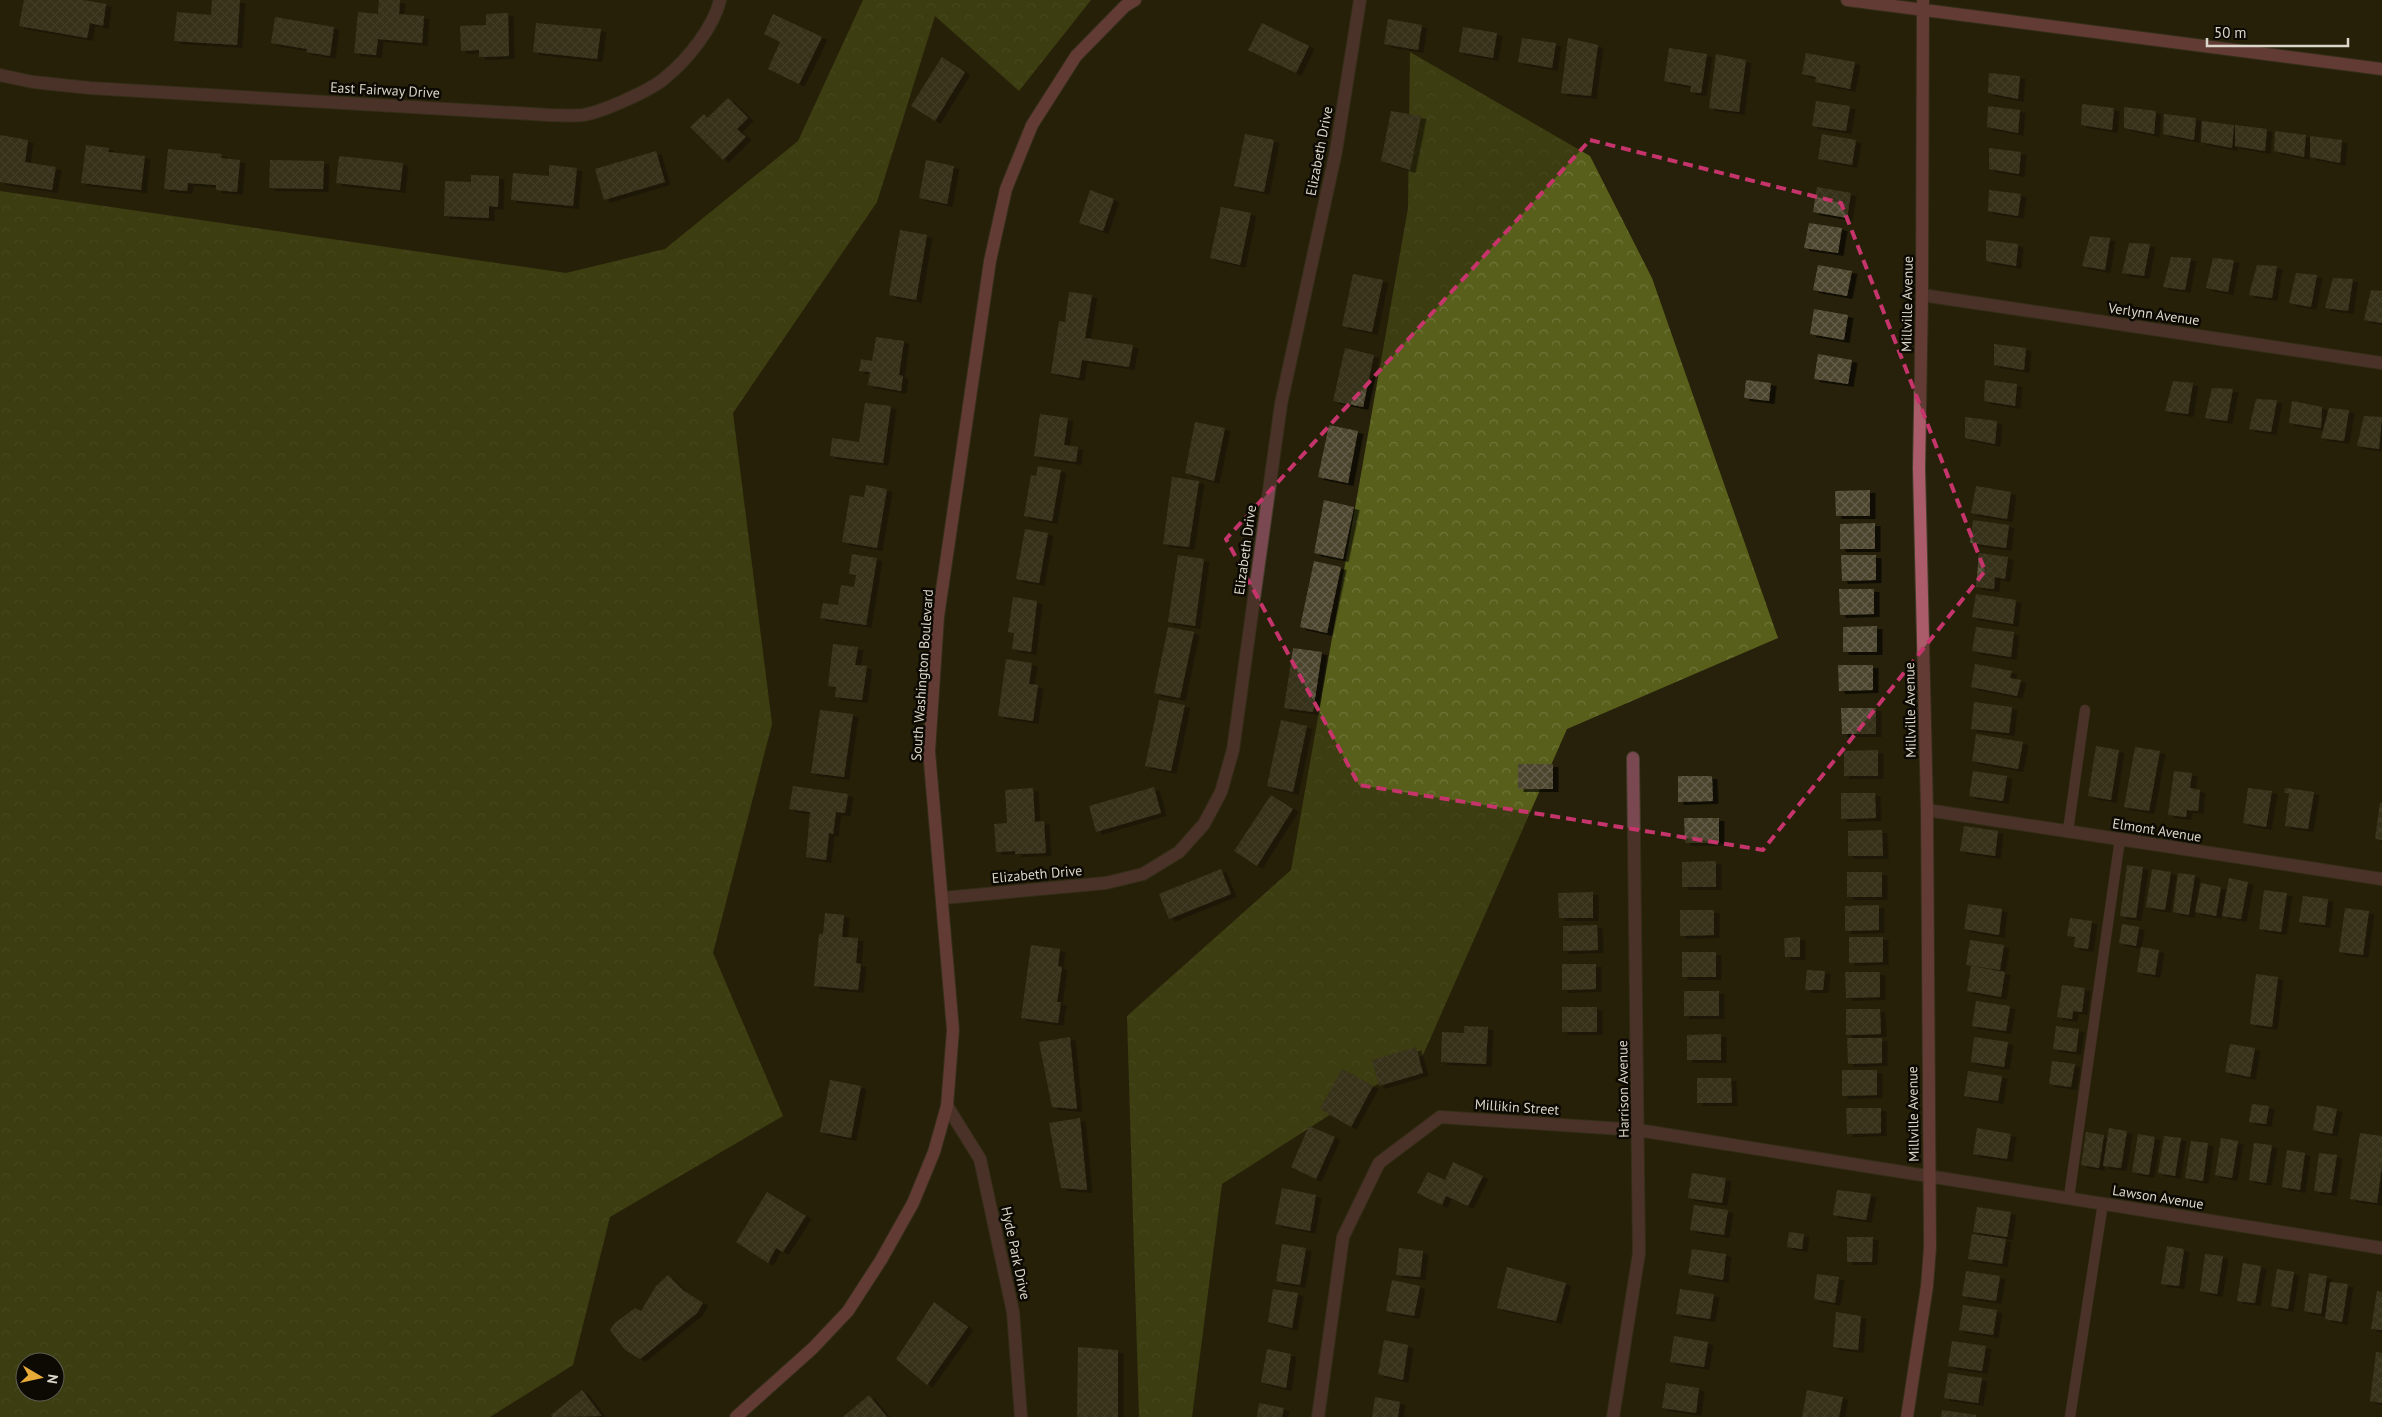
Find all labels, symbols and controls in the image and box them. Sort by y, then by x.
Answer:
scale bar [2207,15,2348,47]
text: 50 m [2214,23,2247,42]
street label: East Fairway Drive [330,78,440,102]
street label: Elizabeth Drive [1302,105,1336,197]
street label: Millville Avenue [1897,256,1917,352]
street label: Verlynn Avenue [2106,299,2201,329]
street label: Elizabeth Drive [1230,504,1260,596]
street label: South Washington Boulevard [907,588,937,762]
street label: Millville Avenue [1900,662,1920,758]
street label: Elmont Avenue [2111,814,2203,846]
street label: Elizabeth Drive [991,861,1083,887]
street label: Harrison Avenue [1613,1040,1633,1138]
street label: Millville Avenue [1903,1066,1923,1162]
street label: Millikin Street [1474,1095,1560,1119]
street label: Lawson Avenue [2111,1181,2205,1213]
street label: Hyde Park Drive [997,1205,1035,1301]
north arrow [15,1352,65,1402]
text: N [43,1373,62,1385]

